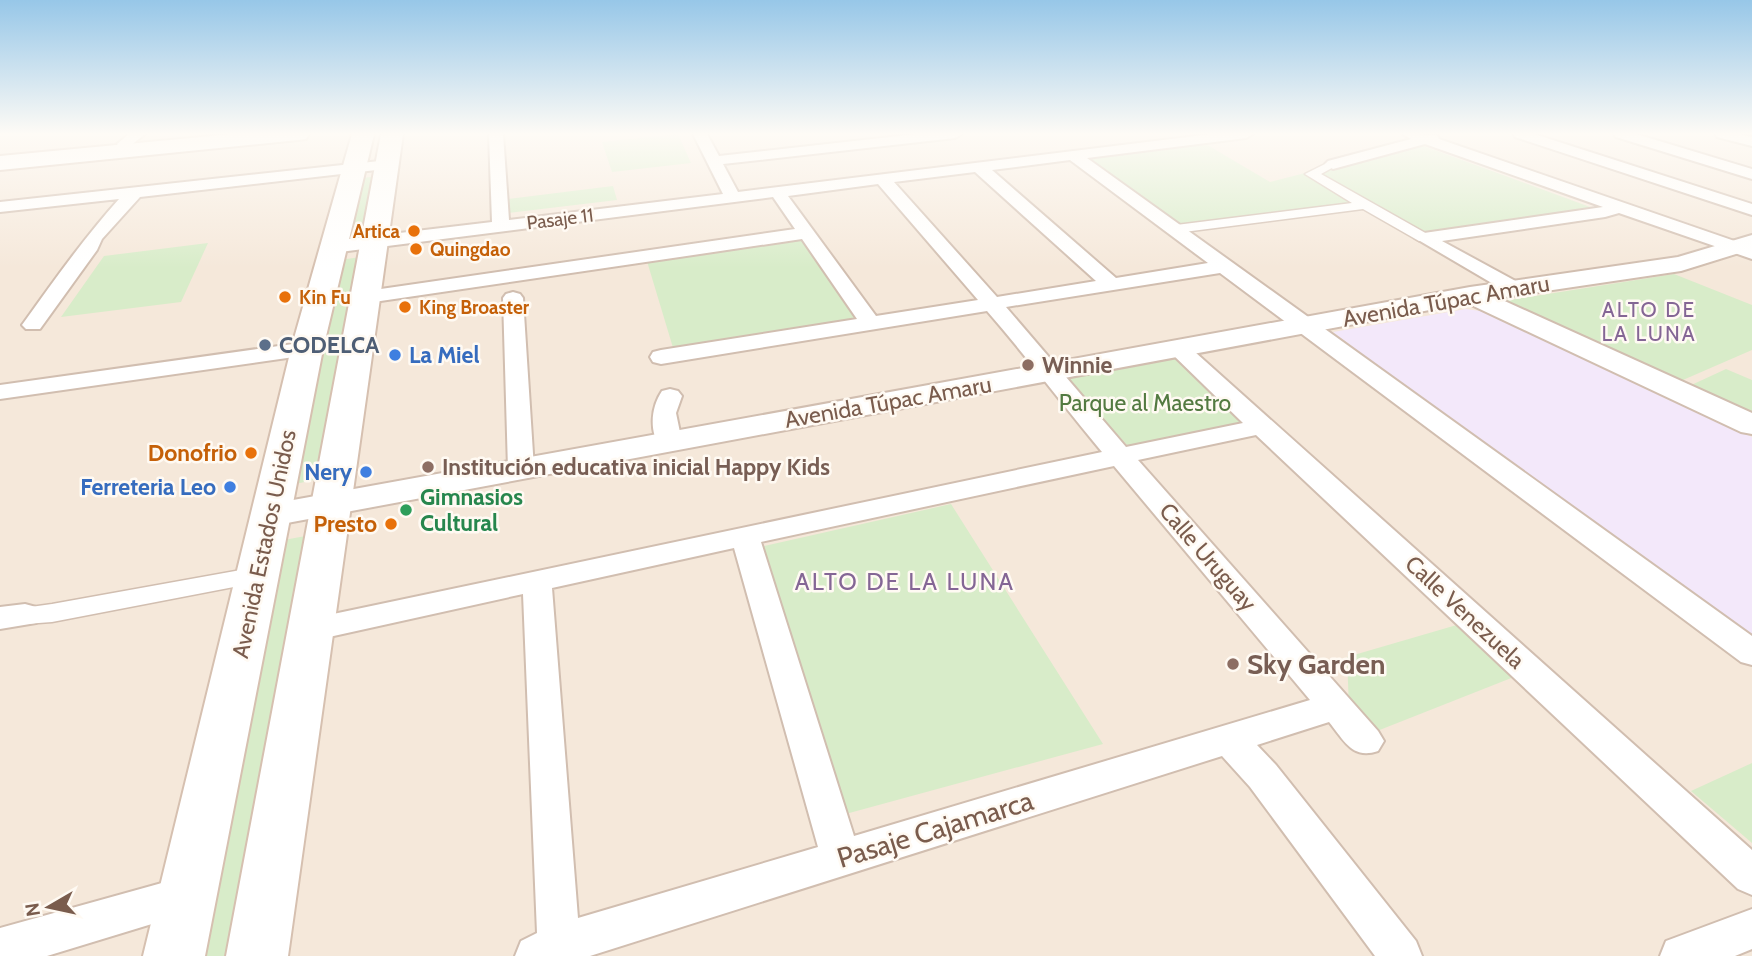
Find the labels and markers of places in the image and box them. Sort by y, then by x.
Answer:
place label: Artica [353,220,401,243]
marker: Artica [406,223,422,239]
place label: Quingdao [430,238,511,261]
marker: Quingdao [408,241,424,257]
place label: Kin Fu [299,286,351,309]
marker: Kin Fu [277,289,293,305]
place label: King Broaster [419,296,530,319]
marker: King Broaster [397,299,413,315]
place label: CODELCA [279,331,380,359]
marker: CODELCA [257,337,273,353]
place label: La Miel [409,341,479,369]
marker: La Miel [387,347,403,363]
place label: Winnie [1042,351,1112,379]
marker: Winnie [1020,357,1036,373]
place label: Donofrio [148,439,237,467]
marker: Donofrio [243,445,259,461]
place label: Institución educativa inicial Happy Kids [442,453,830,481]
place label: Nery [304,458,353,486]
marker: Institución educativa inicial Happy Kids [420,459,436,475]
marker: Nery [358,464,374,480]
place label: Ferreteria Leo [80,473,216,501]
marker: Ferreteria Leo [222,479,238,495]
place label: Gimnasios Cultural [420,483,523,537]
marker: Gimnasios Cultural [398,502,414,518]
place label: Presto [313,510,377,538]
marker: Presto [383,516,399,532]
place label: Sky Garden [1247,647,1385,681]
marker: Sky Garden [1225,656,1241,672]

